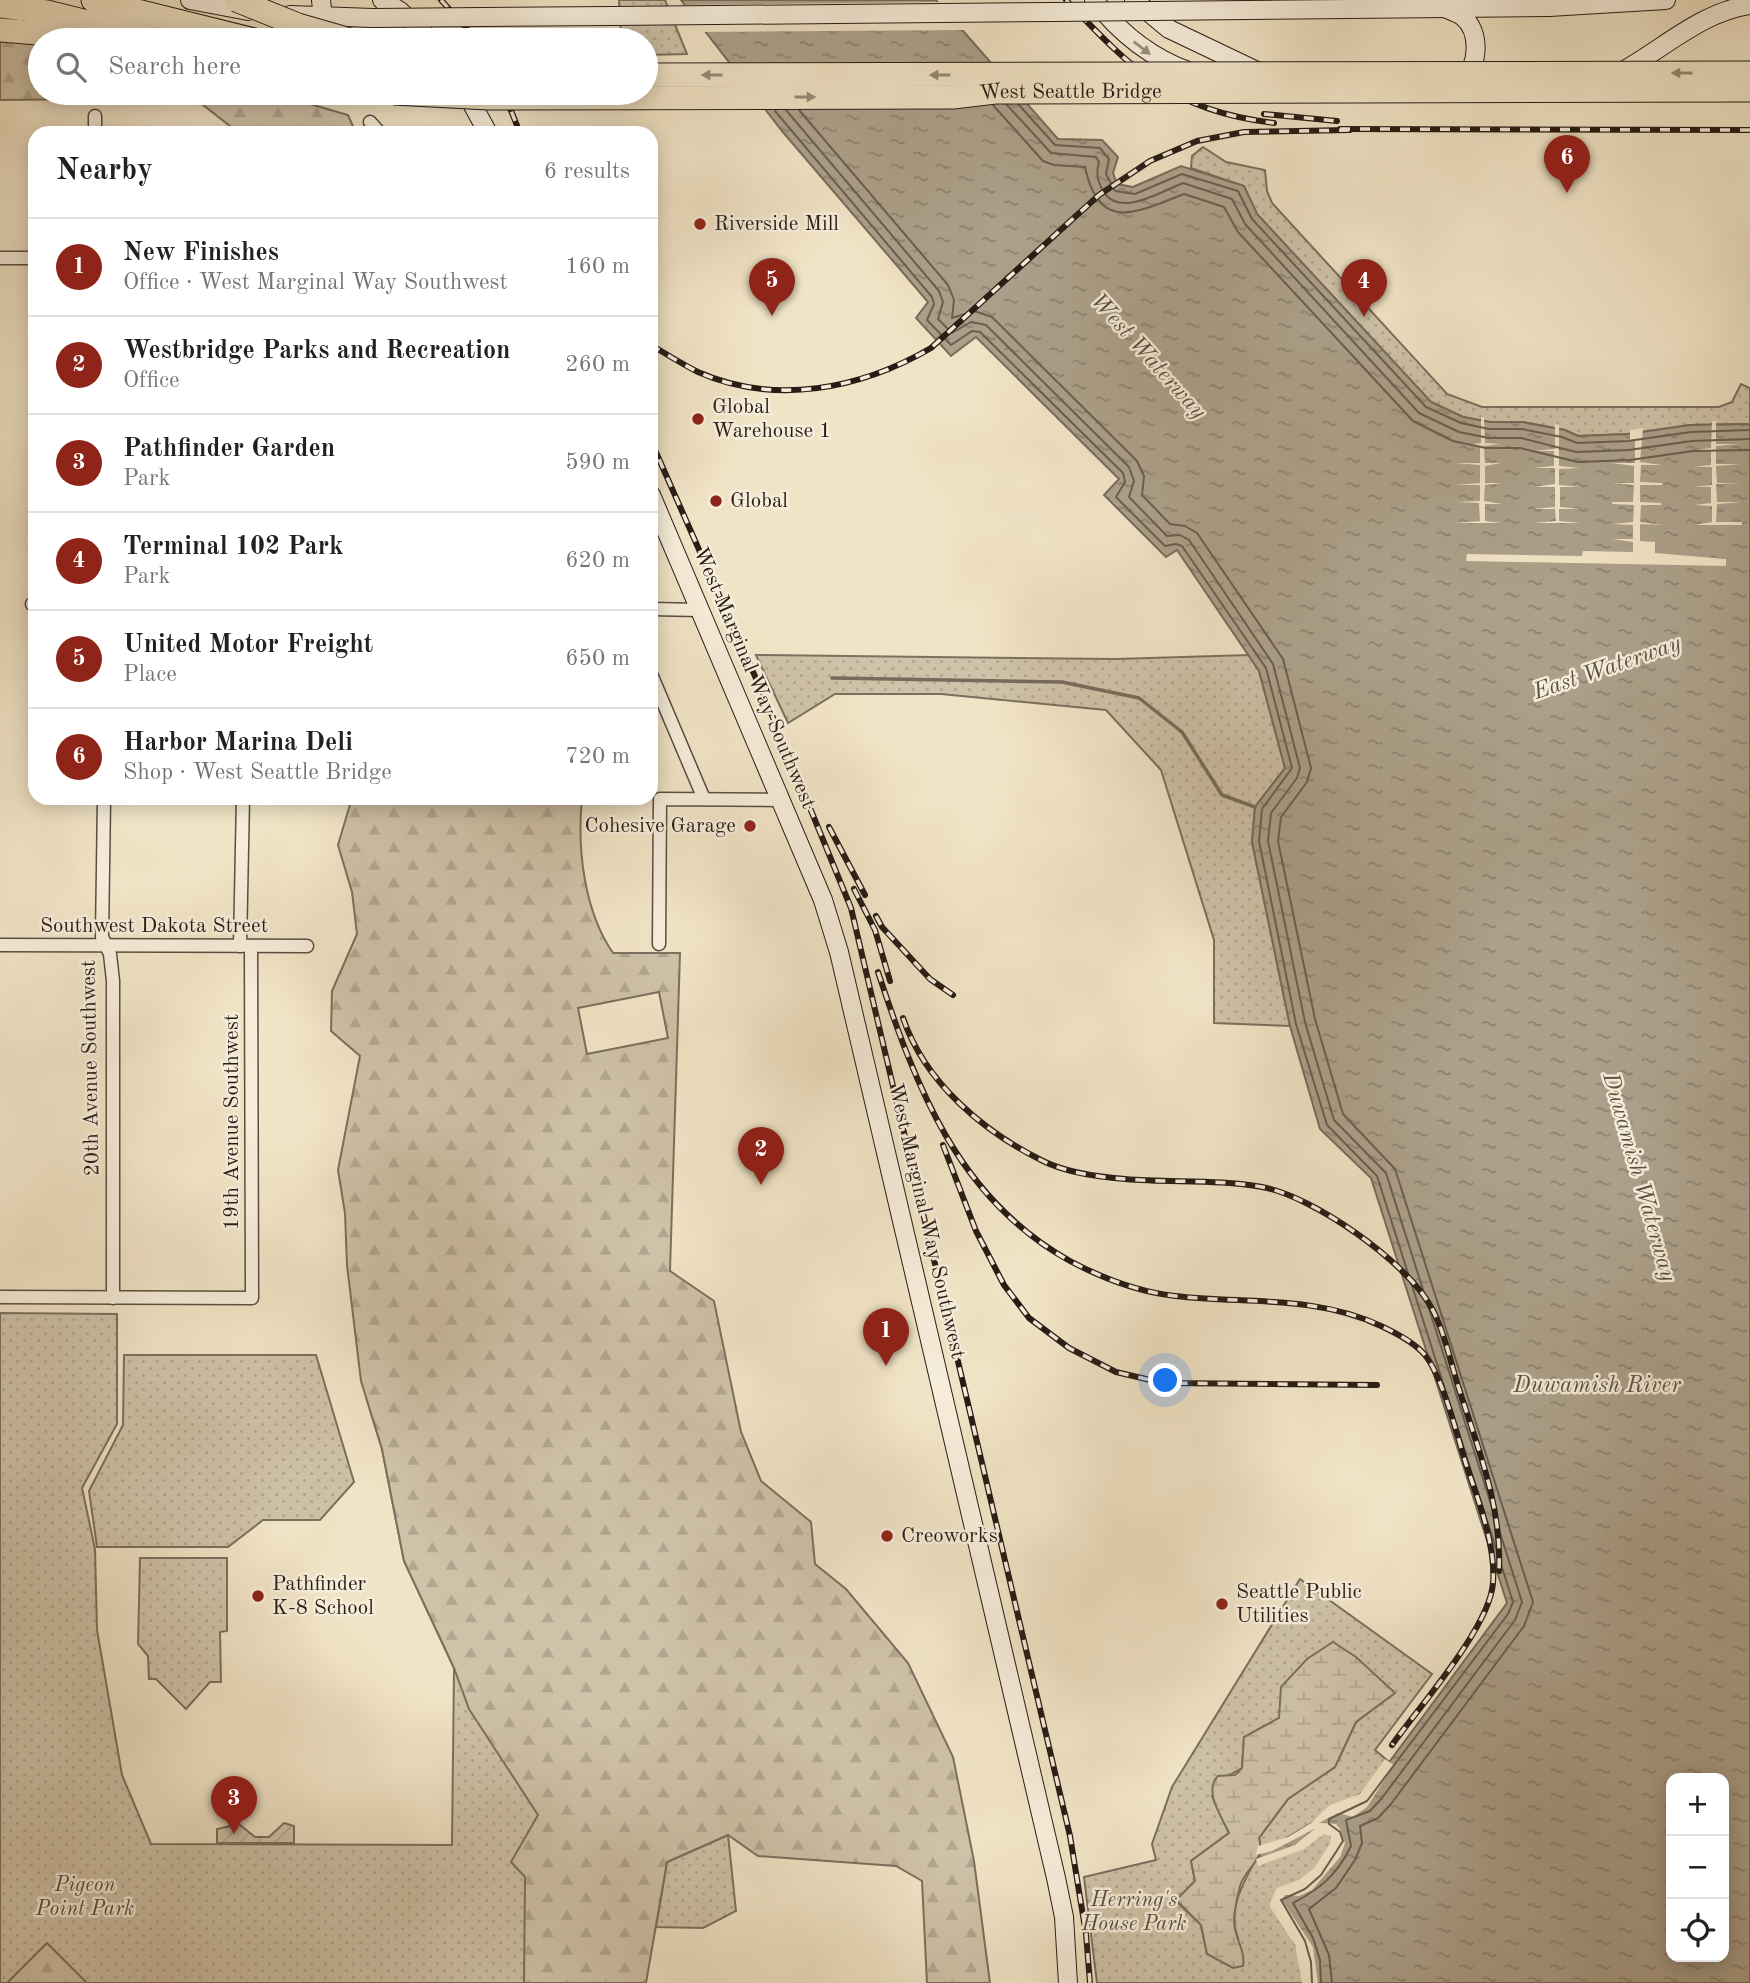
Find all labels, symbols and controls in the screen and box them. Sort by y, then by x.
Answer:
search box [28,28,658,105]
one-way arrow [1133,40,1151,55]
icon: search [52,48,90,86]
text: Search here [108,54,241,80]
one-way arrow [1671,67,1693,79]
one-way arrow [701,69,723,81]
one-way arrow [929,69,951,81]
street label: West Seattle Bridge [978,81,1162,104]
one-way arrow [794,91,816,103]
pin: 6 [1544,135,1590,193]
text: Nearby [56,156,153,186]
text: 6 results [544,160,630,183]
place label: Riverside Mill [714,214,839,235]
marker: Riverside Mill [692,216,708,232]
text: New Finishes [123,240,279,266]
text: 1 [72,255,86,278]
text: 160 m [565,255,630,278]
pin: 5 [749,258,795,316]
pin: 4 [1341,259,1387,317]
text: Office · West Marginal Way Southwest [123,271,508,294]
water label: West Waterway [1085,289,1210,424]
text: Westbridge Parks and Recreation [123,338,511,364]
text: 2 [72,353,86,376]
text: 260 m [565,353,630,376]
text: Office [123,369,180,392]
place label: Global Warehouse 1 [712,397,831,442]
marker: Global Warehouse 1 [690,411,706,427]
text: Pathfinder Garden [123,436,335,462]
text: 3 [72,451,86,474]
text: 590 m [565,451,630,474]
text: Park [123,467,170,490]
place label: Global [730,491,788,512]
marker: Global [708,493,724,509]
text: Terminal 102 Park [123,534,344,560]
street label: West Marginal Way Southwest [689,544,819,812]
text: 4 [72,549,86,572]
text: 620 m [565,549,630,572]
text: Park [123,565,170,588]
text: United Motor Freight [123,632,373,658]
water label: East Waterway [1529,632,1684,705]
text: 5 [72,647,86,670]
text: 650 m [565,647,630,670]
text: Place [123,663,177,686]
text: Harbor Marina Deli [123,730,353,756]
text: 6 [72,745,86,768]
text: 720 m [565,745,630,768]
text: Shop · West Seattle Bridge [123,761,392,784]
place label: Cohesive Garage [585,816,736,837]
marker: Cohesive Garage [742,818,758,834]
street label: Southwest Dakota Street [40,916,268,937]
street label: 20th Avenue Southwest [79,960,103,1176]
street label: 19th Avenue Southwest [222,1014,243,1230]
water label: Duwamish Waterway [1597,1069,1680,1284]
street label: West Marginal Way Southwest [884,1081,968,1361]
pin: 2 [738,1127,784,1185]
pin: 1 [863,1308,909,1366]
your location [1148,1363,1182,1397]
water label: Duwamish River [1512,1374,1682,1397]
place label: Creoworks [901,1526,998,1547]
marker: Creoworks [879,1528,895,1544]
place label: Pathfinder K-8 School [272,1574,374,1619]
place label: Seattle Public Utilities [1236,1582,1362,1627]
marker: Pathfinder K-8 School [250,1588,266,1604]
marker: Seattle Public Utilities [1214,1596,1230,1612]
map controls [1666,1773,1729,1962]
button: + [1666,1773,1729,1836]
pin: 3 [211,1776,257,1834]
button: − [1666,1836,1729,1899]
park label: Pigeon Point Park [35,1875,134,1920]
park label: Herring's House Park [1080,1890,1187,1935]
button: locate [1666,1899,1729,1962]

